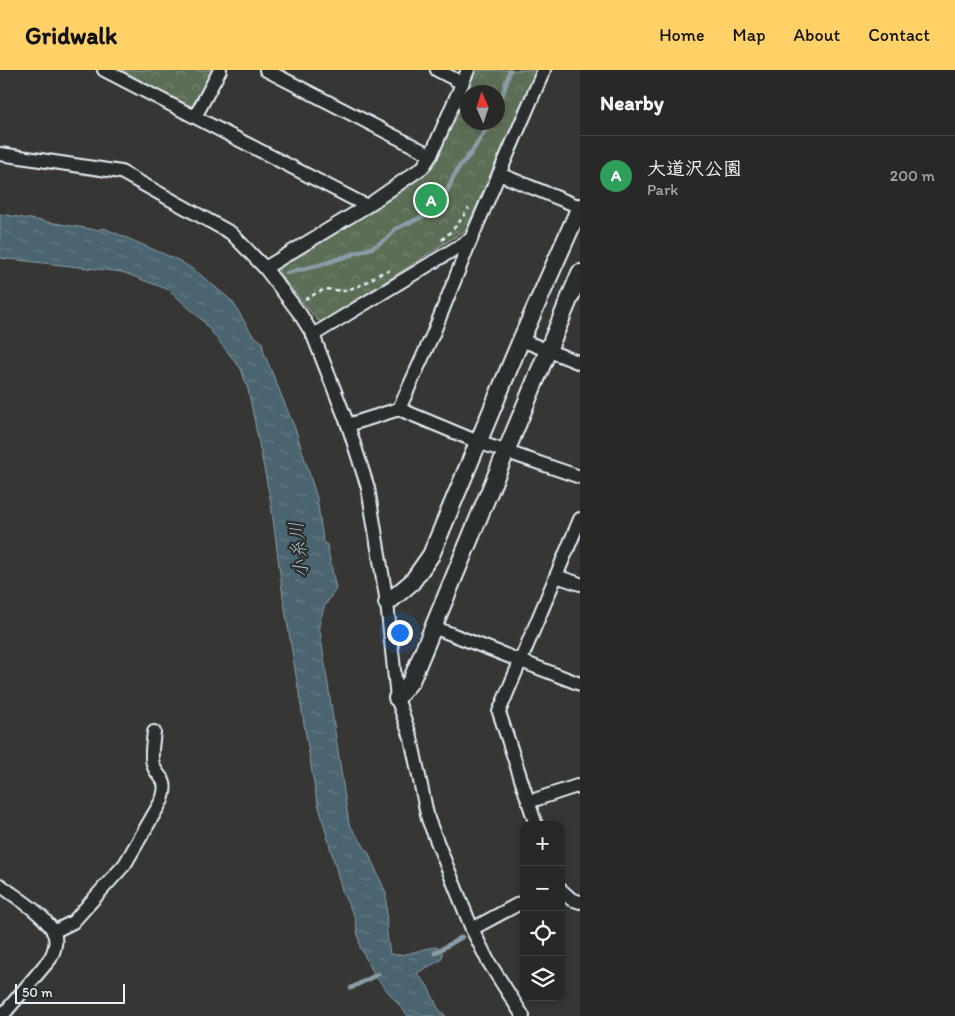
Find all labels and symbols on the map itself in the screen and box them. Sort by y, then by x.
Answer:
north arrow [460,85,505,130]
pin: A [415,181,447,219]
water label: 小糸川 [284,520,313,580]
your location [387,620,413,646]
scale bar [15,981,125,1004]

